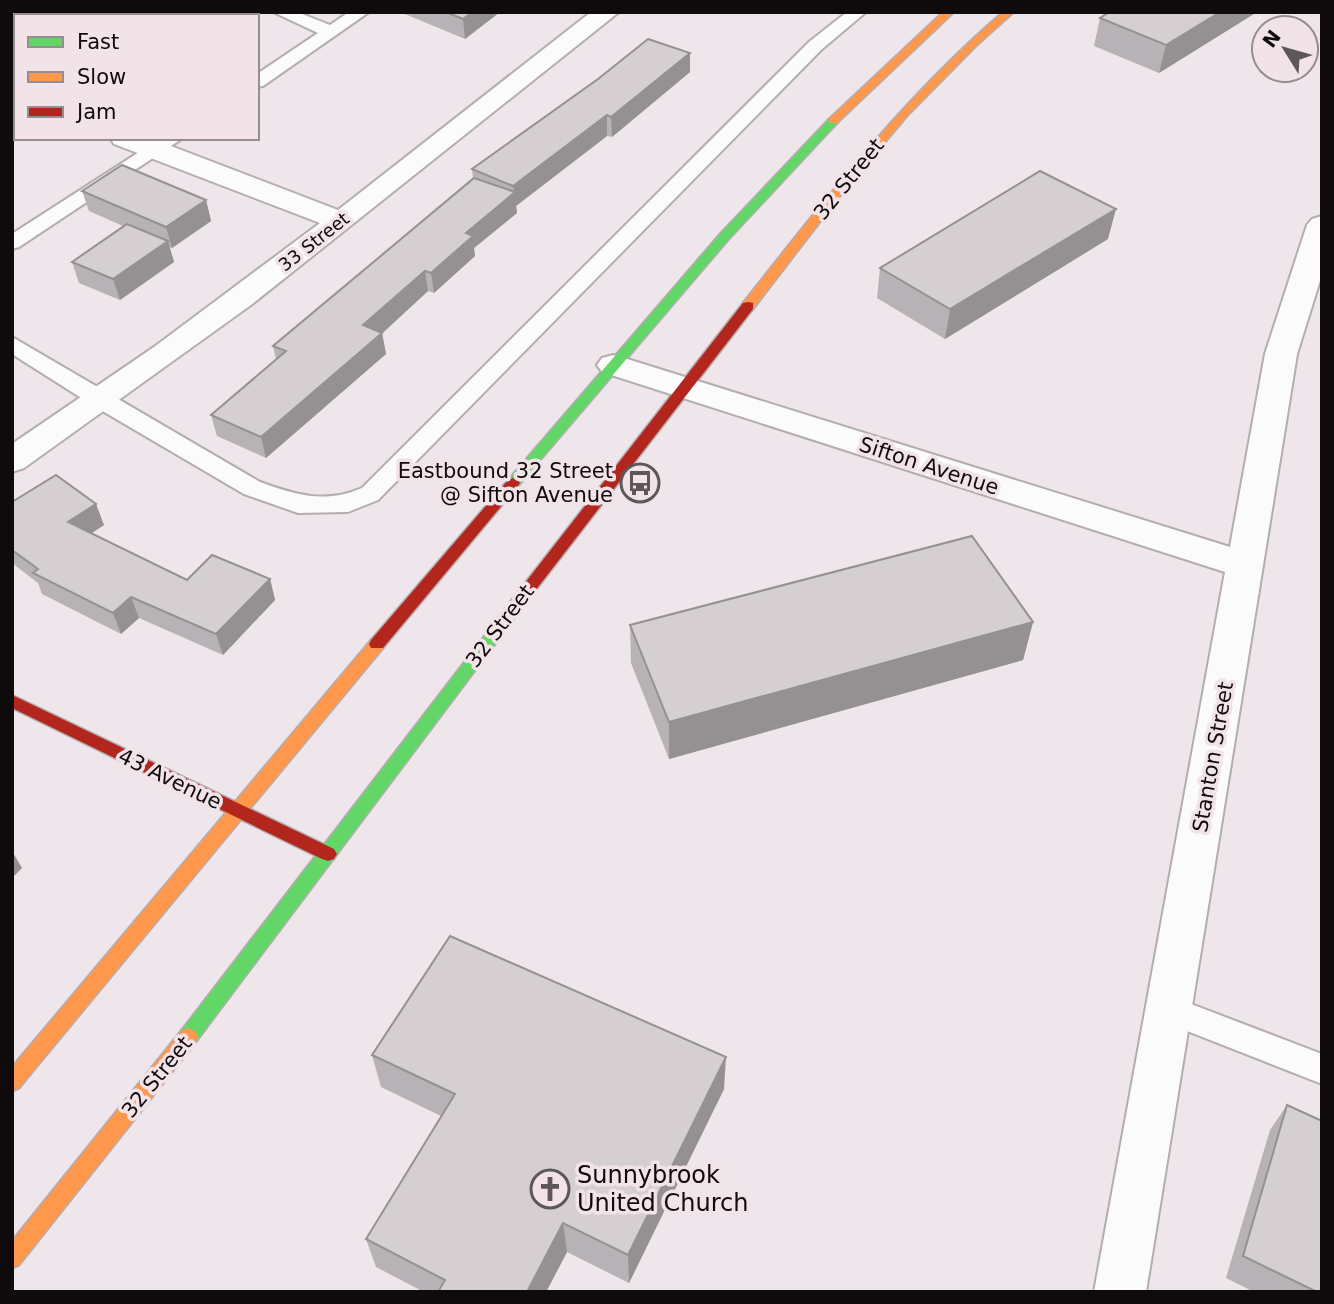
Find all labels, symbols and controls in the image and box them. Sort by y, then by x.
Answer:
legend [14,14,259,140]
north arrow [1250,14,1320,84]
text: N [1258,26,1285,52]
text: Fast [77,30,119,54]
text: Slow [77,65,126,89]
text: Jam [75,100,117,124]
street label: 32 Street [809,134,889,224]
street label: 33 Street [274,208,353,276]
street label: Sifton Avenue [856,432,1002,500]
place label: Eastbound 32 Street @ Sifton Avenue [398,459,613,507]
bus stop icon: Eastbound 32 Street @ Sifton Avenue [619,462,661,504]
street label: 32 Street [461,580,539,672]
street label: Stanton Street [1188,680,1238,834]
street label: 43 Avenue [115,744,225,814]
street label: 32 Street [117,1032,197,1122]
place label: Sunnybrook United Church [577,1161,748,1217]
church icon: Sunnybrook United Church [529,1168,571,1210]

